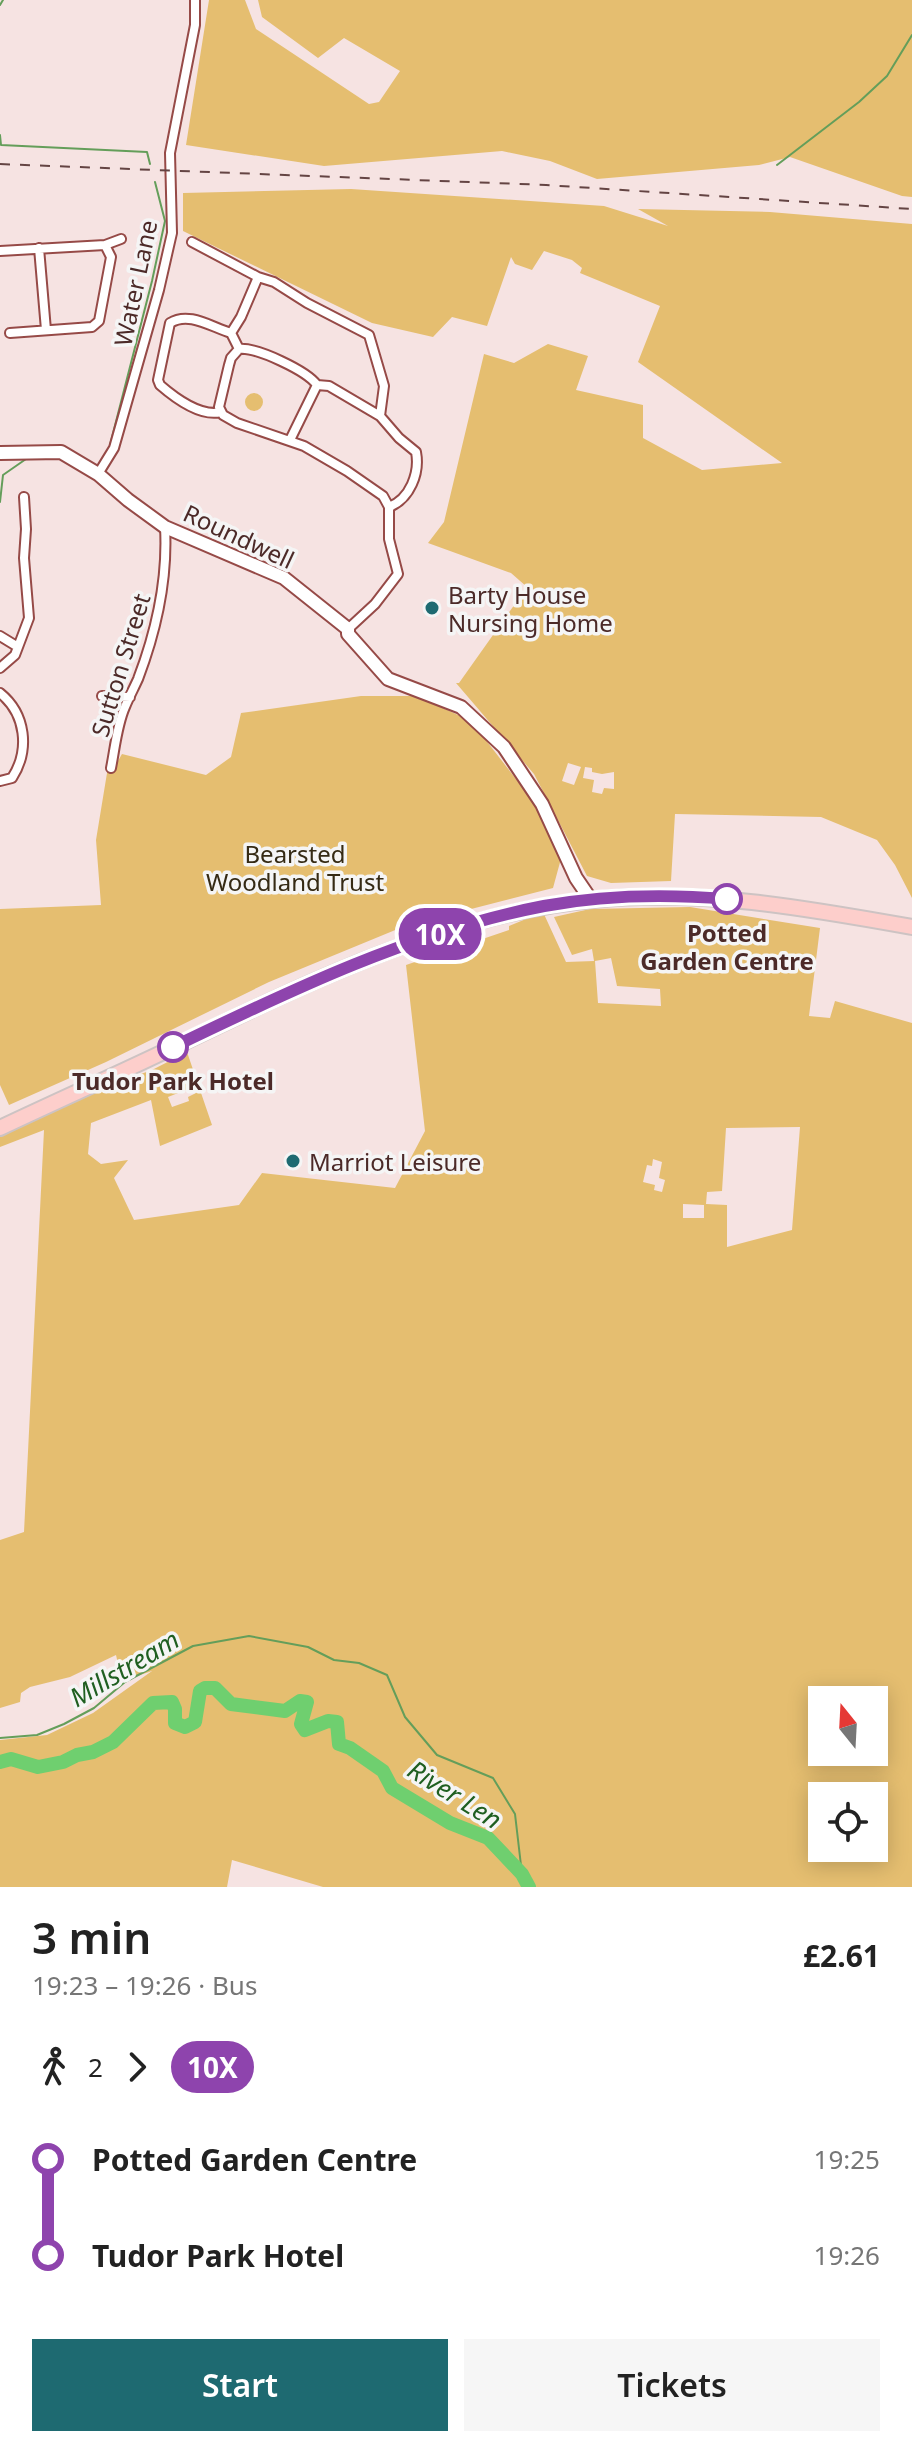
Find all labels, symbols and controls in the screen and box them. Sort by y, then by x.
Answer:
street label: Water Lane [106,217,164,349]
street label: Roundwell [178,496,300,576]
place label: Barty House Nursing Home [448,578,613,639]
street label: Sutton Street [83,589,158,741]
marker: Barty House Nursing Home [423,599,441,617]
park label: Bearsted Woodland Trust [206,837,384,898]
marker: Potted Garden Centre [712,884,742,914]
line badge: 10X [394,908,486,960]
text: 10X [415,915,465,953]
place label: Potted Garden Centre [640,916,814,977]
marker: Tudor Park Hotel [158,1032,188,1062]
place label: Tudor Park Hotel [72,1064,274,1097]
place label: Marriot Leisure [309,1145,481,1178]
marker: Marriot Leisure [284,1152,302,1170]
water label: Millstream [62,1621,186,1715]
north arrow [808,1686,888,1766]
map controls [808,1686,888,1862]
water label: River Len [401,1751,509,1837]
button: locate [808,1782,888,1862]
text: 3 min [32,1907,151,1967]
text: £2.61 [803,1935,880,1976]
text: 19:23 – 19:26 · Bus [32,1967,257,2003]
icon: walk [32,2045,76,2089]
icon: forward [115,2045,159,2089]
text: 10X [187,2048,238,2086]
text: 2 [88,2049,103,2085]
text: Potted Garden Centre [92,2139,417,2180]
text: 19:25 [814,2141,880,2177]
text: Tudor Park Hotel [92,2235,344,2276]
text: 19:26 [814,2237,880,2273]
button: Start [32,2339,448,2431]
button: Tickets [464,2339,880,2431]

